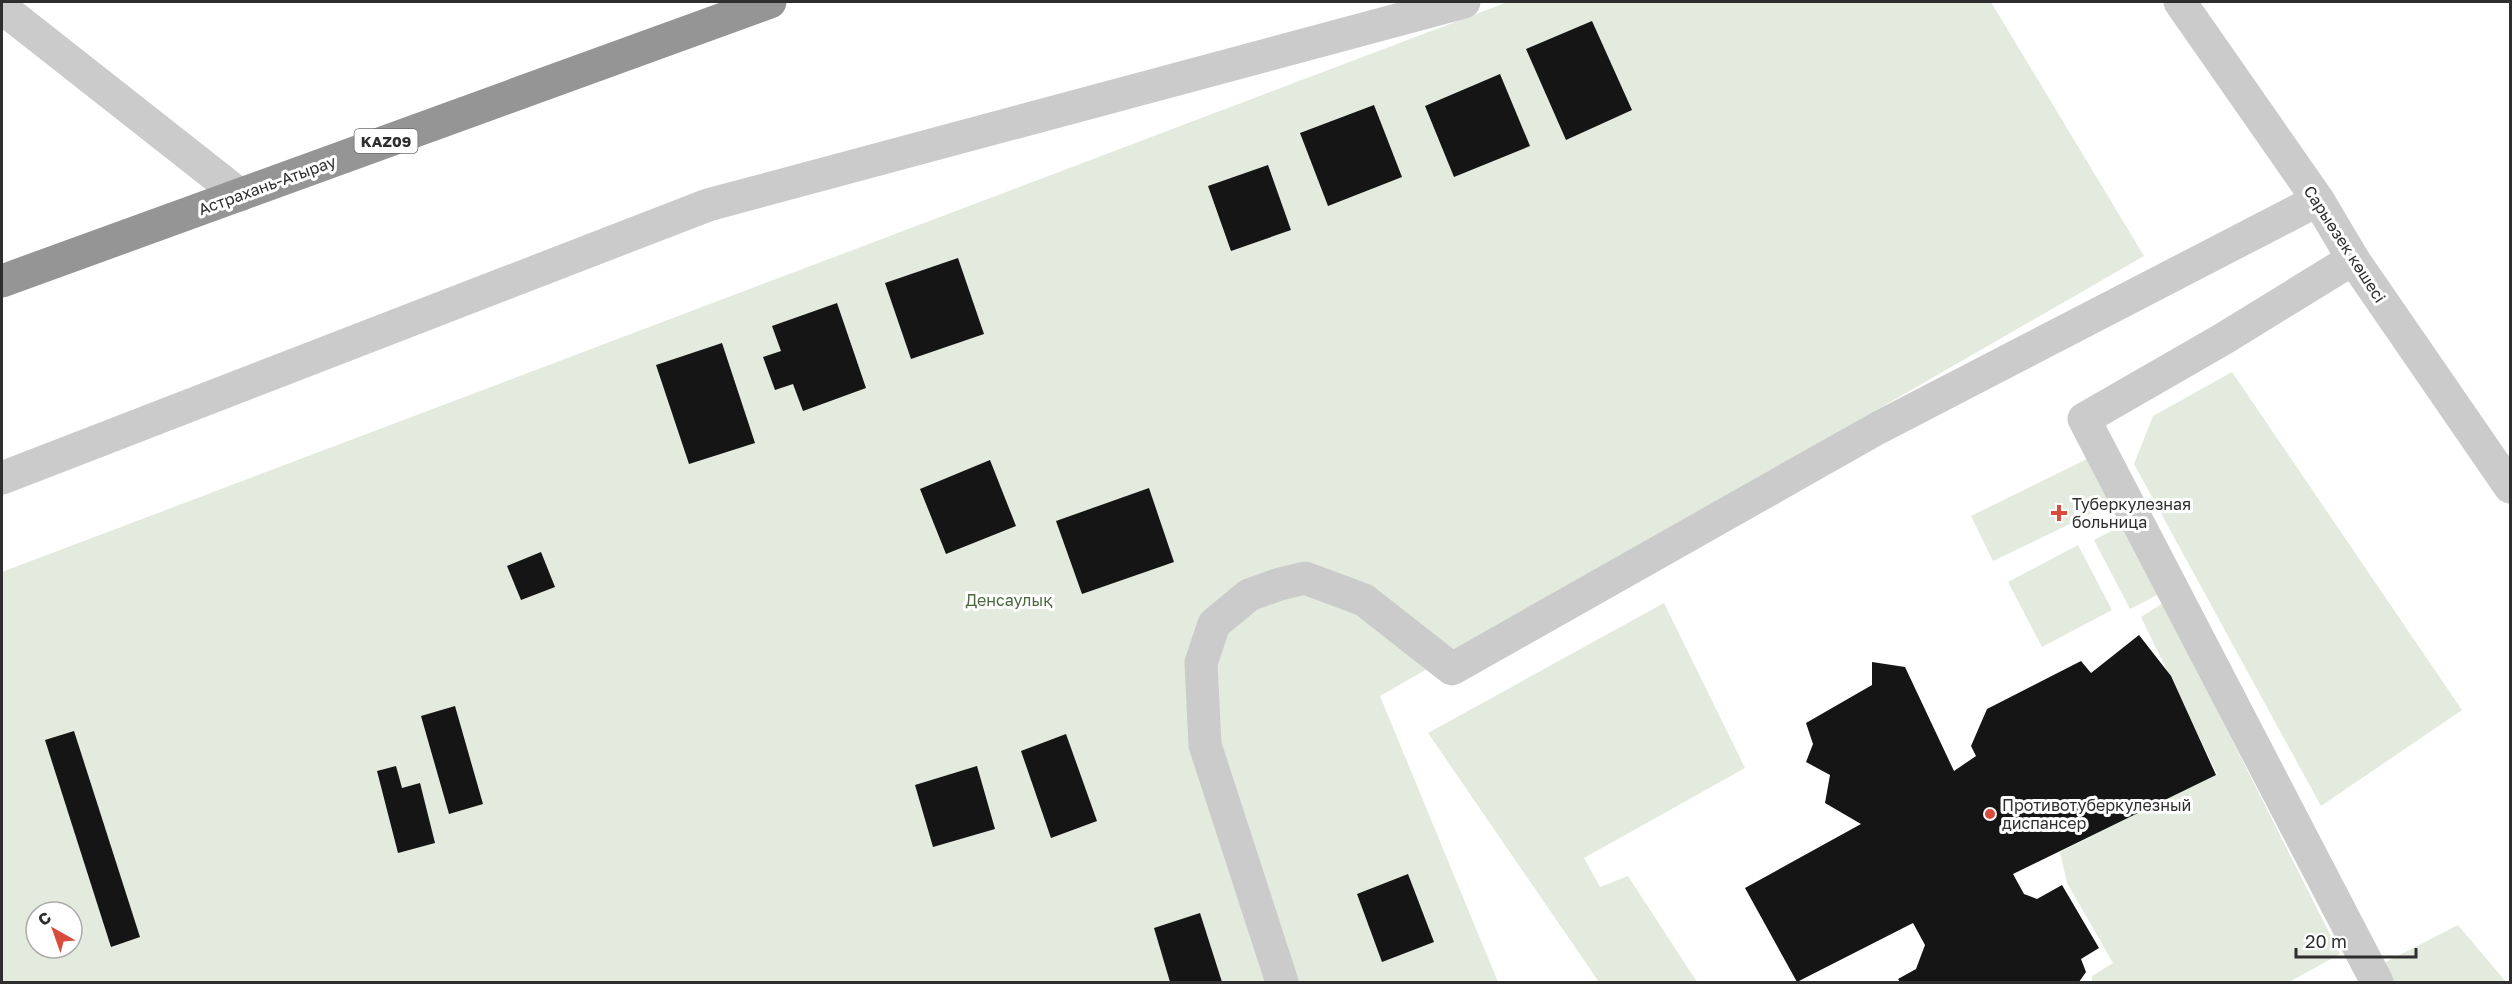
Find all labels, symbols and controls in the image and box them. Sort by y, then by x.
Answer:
road number: KAZ09 [354,129,418,153]
street label: Астрахань-Атырау [195,151,339,219]
street label: Сарыөзек көшесі [2300,182,2390,306]
place label: Туберкулезная больница [2072,494,2191,532]
marker: Туберкулезная больница [2050,504,2068,522]
park label: Денсаулық [965,590,1053,610]
place label: Противотуберкулезный диспансер [2002,795,2191,833]
marker: Противотуберкулезный диспансер [1983,807,1997,821]
north arrow [24,900,84,960]
text: С [34,907,55,930]
scale bar [2296,921,2416,959]
text: 20 m [2305,930,2347,952]

